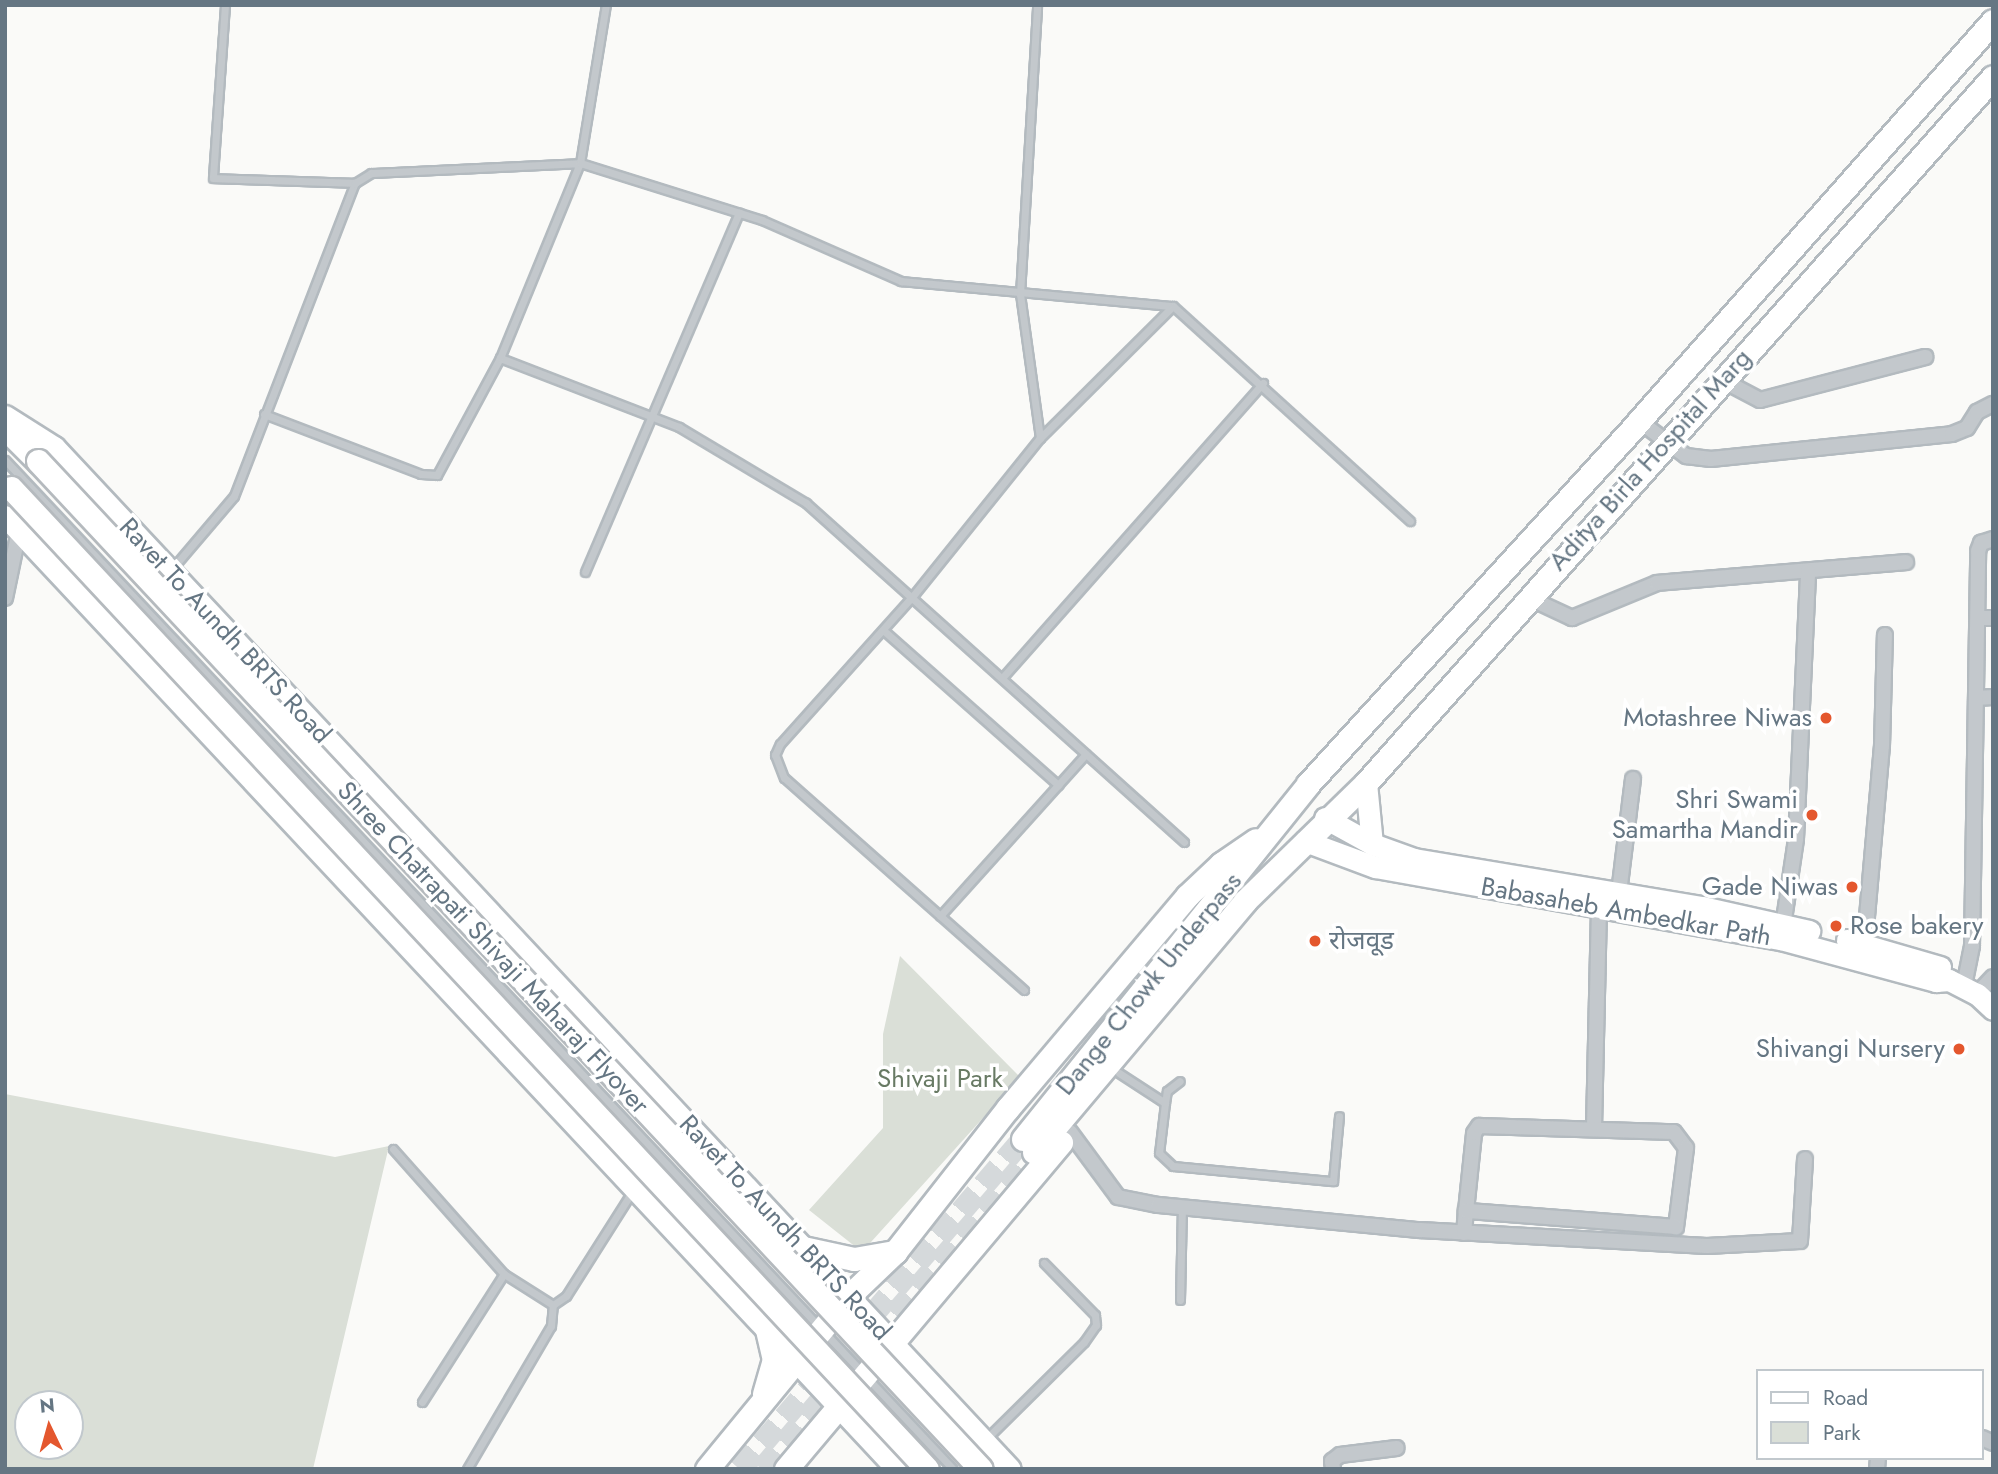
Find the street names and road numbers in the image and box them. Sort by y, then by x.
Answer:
street label: Aditya Birla Hospital Marg [1542,343,1758,577]
street label: Ravet To Aundh BRTS Road [113,512,337,750]
street label: Shree Chatrapati Shivaji Maharaj Flyover [331,775,655,1121]
street label: Dange Chowk Underpass [1050,866,1248,1102]
street label: Babasaheb Ambedkar Path [1479,871,1773,953]
street label: Ravet To Aundh BRTS Road [673,1109,897,1347]

